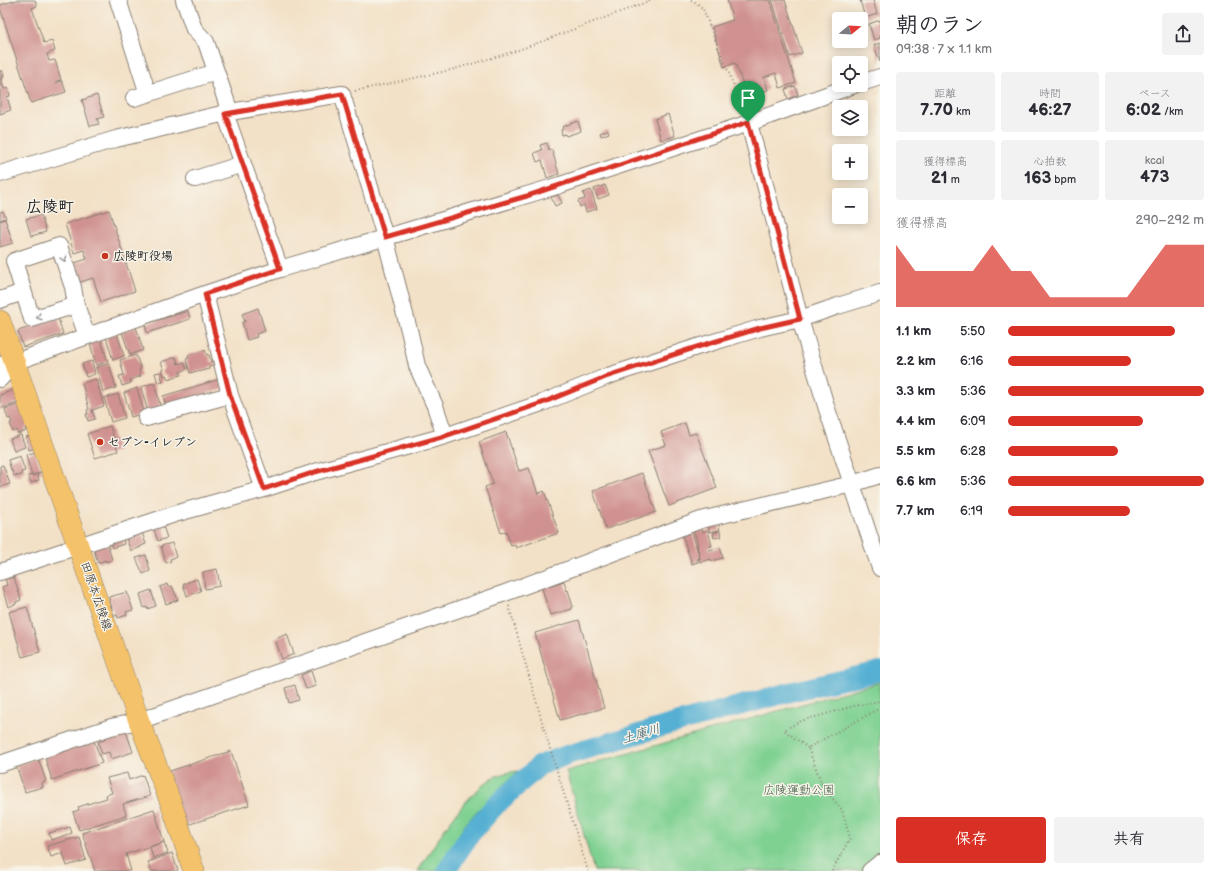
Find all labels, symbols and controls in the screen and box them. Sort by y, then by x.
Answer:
north arrow [832,12,868,48]
map controls [832,12,868,224]
text: 朝のラン [896,12,984,39]
button: share [1162,13,1204,55]
text: 09:38 · 7 × 1.1 km [896,41,992,57]
button: locate [832,56,868,92]
pin [731,81,765,122]
icon: arrive [737,87,759,109]
text: 距離 [934,87,956,100]
text: 時間 [1039,87,1061,100]
text: ペース [1138,87,1171,100]
button: layers [832,100,868,136]
text: 7.70 [920,100,953,120]
text: 46:27 [1028,100,1072,120]
text: 6:02 [1126,100,1161,120]
text: km [953,105,971,118]
text: /km [1161,105,1183,118]
button: + [832,144,868,180]
text: kcal [1145,154,1165,167]
text: 獲得標高 [923,155,967,168]
text: 心拍数 [1033,155,1066,168]
text: 473 [1140,167,1169,187]
text: 21 [931,168,948,188]
text: 163 [1024,168,1051,188]
text: m [948,173,960,186]
text: bpm [1051,173,1076,186]
button: − [832,188,868,224]
district label: 広陵町 [26,198,74,217]
text: 290–292 m [1135,212,1204,228]
text: 獲得標高 [896,215,948,231]
place label: 広陵町役場 [113,249,173,264]
marker: 広陵町役場 [100,251,110,261]
one-way arrow [59,256,67,263]
one-way arrow [36,312,43,321]
text: 1.1 km [896,323,931,339]
text: 5:50 [960,323,985,339]
text: 2.2 km [896,353,936,369]
text: 6:16 [960,353,984,369]
text: 3.3 km [896,383,935,399]
text: 5:36 [960,383,986,399]
text: 4.4 km [896,413,936,429]
text: 6:09 [960,413,986,429]
place label: セブン-イレブン [108,435,197,450]
marker: セブン-イレブン [95,437,105,447]
text: 5.5 km [896,443,935,459]
text: 6:28 [960,443,986,459]
text: 6.6 km [896,473,936,489]
text: 5:36 [960,473,986,489]
text: 7.7 km [896,503,935,519]
text: 6:19 [960,503,983,519]
street label: 田原本広陵線 [77,560,115,632]
water label: 土庫川 [620,721,662,747]
park label: 広陵運動公園 [763,783,835,798]
button: 保存 [896,817,1046,863]
button: 共有 [1054,817,1204,863]

